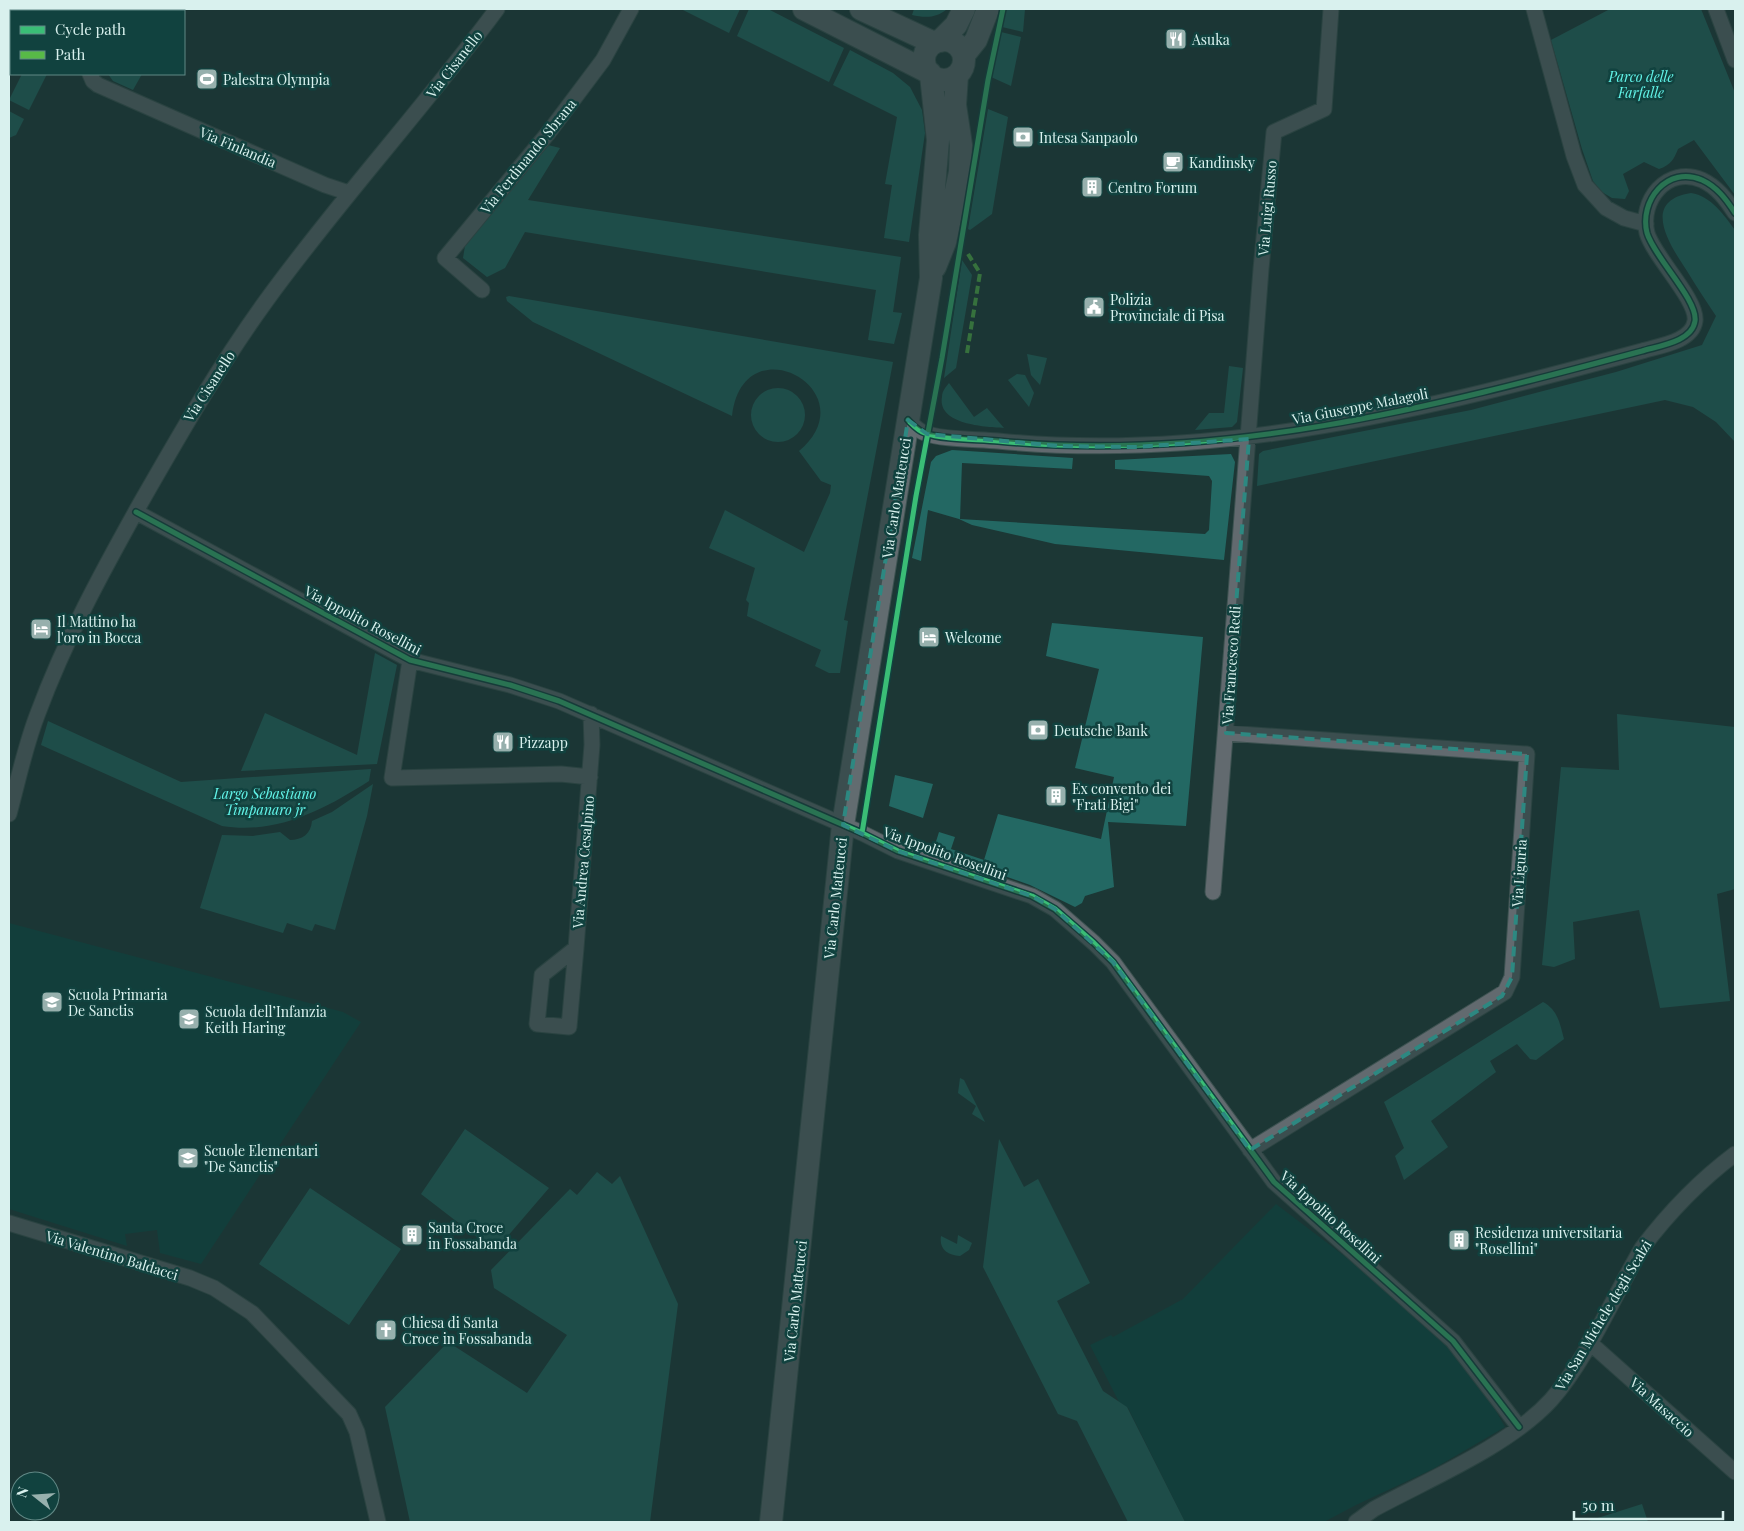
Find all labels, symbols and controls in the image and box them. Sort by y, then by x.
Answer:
legend [10,10,185,75]
text: Cycle path [55,19,126,39]
street label: Via Cisanello [421,26,487,102]
restaurant icon: Asuka [1164,27,1188,51]
place label: Asuka [1191,30,1230,49]
text: Path [55,44,85,64]
sports icon: Palestra Olympia [195,67,219,91]
park label: Parco delle Farfalle [1608,67,1673,102]
place label: Palestra Olympia [223,70,330,89]
street label: Via Ferdinando Sbrana [475,95,580,218]
street label: Via Finlandia [196,122,279,172]
bank icon: Intesa Sanpaolo [1011,125,1035,149]
place label: Intesa Sanpaolo [1039,128,1138,147]
cafe icon: Kandinsky [1161,150,1185,174]
place label: Kandinsky [1189,153,1255,172]
street label: Via Luigi Russo [1253,159,1281,257]
building icon: Centro Forum [1080,175,1104,199]
place label: Centro Forum [1108,178,1198,197]
place label: Polizia Provinciale di Pisa [1110,290,1225,325]
public building icon: Polizia Provinciale di Pisa [1082,295,1106,319]
street label: Via Cisanello [178,347,239,426]
street label: Via Giuseppe Malagoli [1289,384,1430,429]
street label: Via Carlo Matteucci [877,436,915,561]
street label: Via Ippolito Rosellini [300,581,425,659]
street label: Via Francesco Redi [1217,605,1245,726]
place label: Il Mattino ha l'oro in Bocca [57,612,141,647]
hotel icon: Il Mattino ha l'oro in Bocca [29,617,53,641]
hotel icon: Welcome [917,625,941,649]
place label: Welcome [944,628,1002,647]
bank icon: Deutsche Bank [1026,718,1050,742]
place label: Deutsche Bank [1054,721,1148,740]
restaurant icon: Pizzapp [491,730,515,754]
place label: Pizzapp [519,733,568,752]
place label: Ex convento dei "Frati Bigi" [1072,779,1171,814]
park label: Largo Sebastiano Timpanaro jr [213,784,317,819]
building icon: Ex convento dei "Frati Bigi" [1044,784,1068,808]
street label: Via Andrea Cesalpino [568,795,598,930]
street label: Via Ippolito Rosellini [880,821,1009,884]
street label: Via Carlo Matteucci [819,836,851,961]
street label: Via Liguria [1507,838,1531,909]
place label: Scuola Primaria De Sanctis [68,985,168,1020]
school or university icon: Scuola Primaria De Sanctis [40,990,64,1014]
place label: Scuola dell’Infanzia Keith Haring [205,1002,327,1037]
school or university icon: Scuola dell’Infanzia Keith Haring [177,1007,201,1031]
place label: Scuole Elementari "De Sanctis" [204,1141,318,1176]
school or university icon: Scuole Elementari "De Sanctis" [176,1146,200,1170]
street label: Via Ippolito Rosellini [1276,1166,1386,1268]
place label: Santa Croce in Fossabanda [428,1218,517,1253]
building icon: Santa Croce in Fossabanda [400,1223,424,1247]
place label: Residenza universitaria "Rosellini" [1475,1223,1622,1258]
street label: Via Valentino Baldacci [42,1226,181,1284]
building icon: Residenza universitaria "Rosellini" [1447,1228,1471,1252]
street label: Via San Michele degli Scalzi [1550,1236,1656,1395]
street label: Via Carlo Matteucci [779,1239,811,1364]
place label: Chiesa di Santa Croce in Fossabanda [402,1313,532,1348]
church icon: Chiesa di Santa Croce in Fossabanda [374,1318,398,1342]
street label: Via Masaccio [1625,1372,1699,1441]
north arrow [10,1471,60,1521]
text: N [12,1484,33,1500]
scale bar [1574,1488,1723,1520]
text: 50 m [1582,1495,1615,1515]

